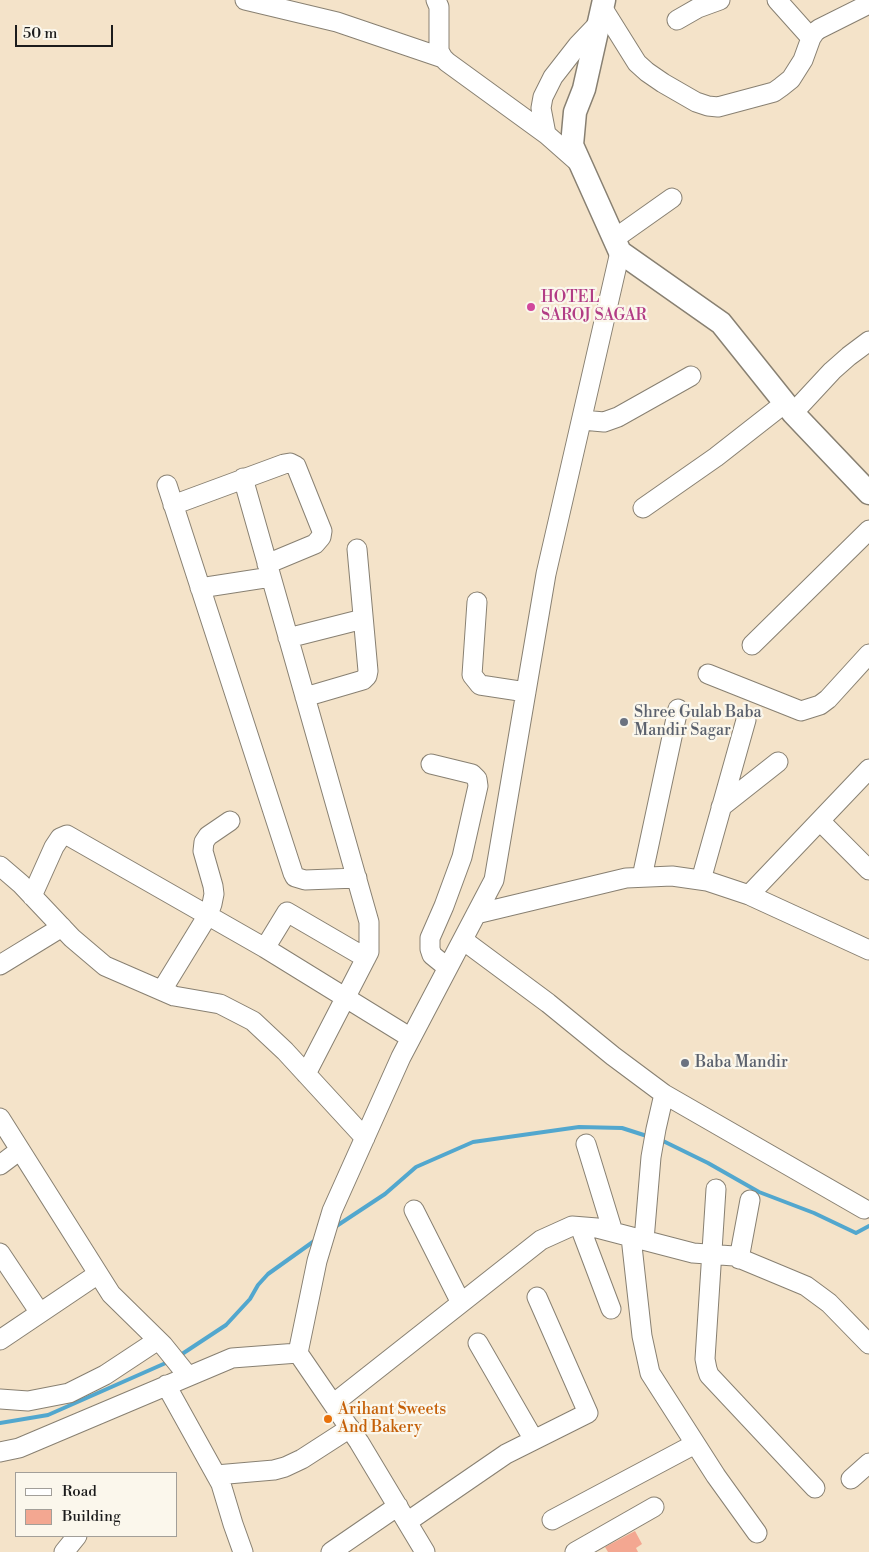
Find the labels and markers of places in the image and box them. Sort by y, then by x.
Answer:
place label: HOTEL SAROJ SAGAR [541,288,647,326]
marker: HOTEL SAROJ SAGAR [525,301,537,313]
place label: Shree Gulab Baba Mandir Sagar [634,703,762,741]
marker: Shree Gulab Baba Mandir Sagar [618,716,630,728]
place label: Baba Mandir [695,1053,788,1073]
marker: Baba Mandir [679,1057,691,1069]
place label: Arihant Sweets And Bakery [338,1400,446,1438]
marker: Arihant Sweets And Bakery [322,1413,334,1425]

